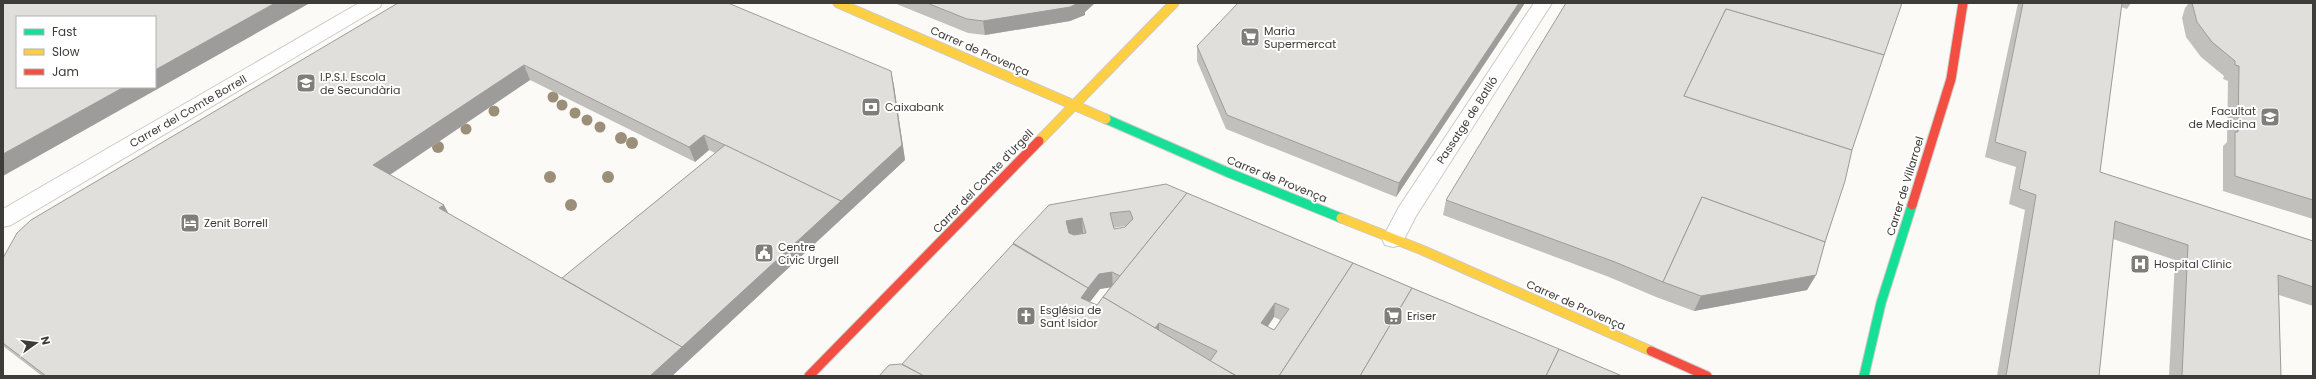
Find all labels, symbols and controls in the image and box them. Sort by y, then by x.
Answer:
legend [16,16,156,88]
street label: Carrer de Provença [928,22,1032,80]
text: Fast [52,23,77,40]
place label: Maria Supermercat [1264,23,1336,52]
supermarket icon: Maria Supermercat [1239,26,1261,48]
text: Slow [52,43,80,60]
text: Jam [52,63,79,80]
place label: I.P.S.I. Escola de Secundària [320,69,400,98]
street label: Carrer del Comte Borrell [127,71,249,151]
school or university icon: I.P.S.I. Escola de Secundària [295,72,317,94]
street label: Passatge de Batlló [1433,73,1501,167]
bank icon: Caixabank [860,96,882,118]
place label: Caixabank [885,99,944,115]
place label: Facultat de Medicina [2189,103,2256,132]
school or university icon: Facultat de Medicina [2259,106,2281,128]
street label: Carrer del Comte d'Urgell [929,125,1037,237]
street label: Carrer de Villarroel [1882,134,1928,238]
street label: Carrer de Provença [1224,152,1330,206]
hotel icon: Zenit Borrell [179,212,201,234]
place label: Zenit Borrell [204,215,268,231]
place label: Centre Cívic Urgell [778,239,839,268]
public building icon: Centre Cívic Urgell [753,242,775,264]
hospital icon: Hospital Clínic [2129,253,2151,275]
place label: Hospital Clínic [2154,256,2232,272]
street label: Carrer de Provença [1524,276,1628,334]
place label: Església de Sant Isidor [1040,302,1102,331]
church icon: Església de Sant Isidor [1015,305,1037,327]
supermarket icon: Eriser [1382,305,1404,327]
place label: Eriser [1407,308,1436,324]
north arrow [16,323,56,363]
text: N [37,335,54,347]

